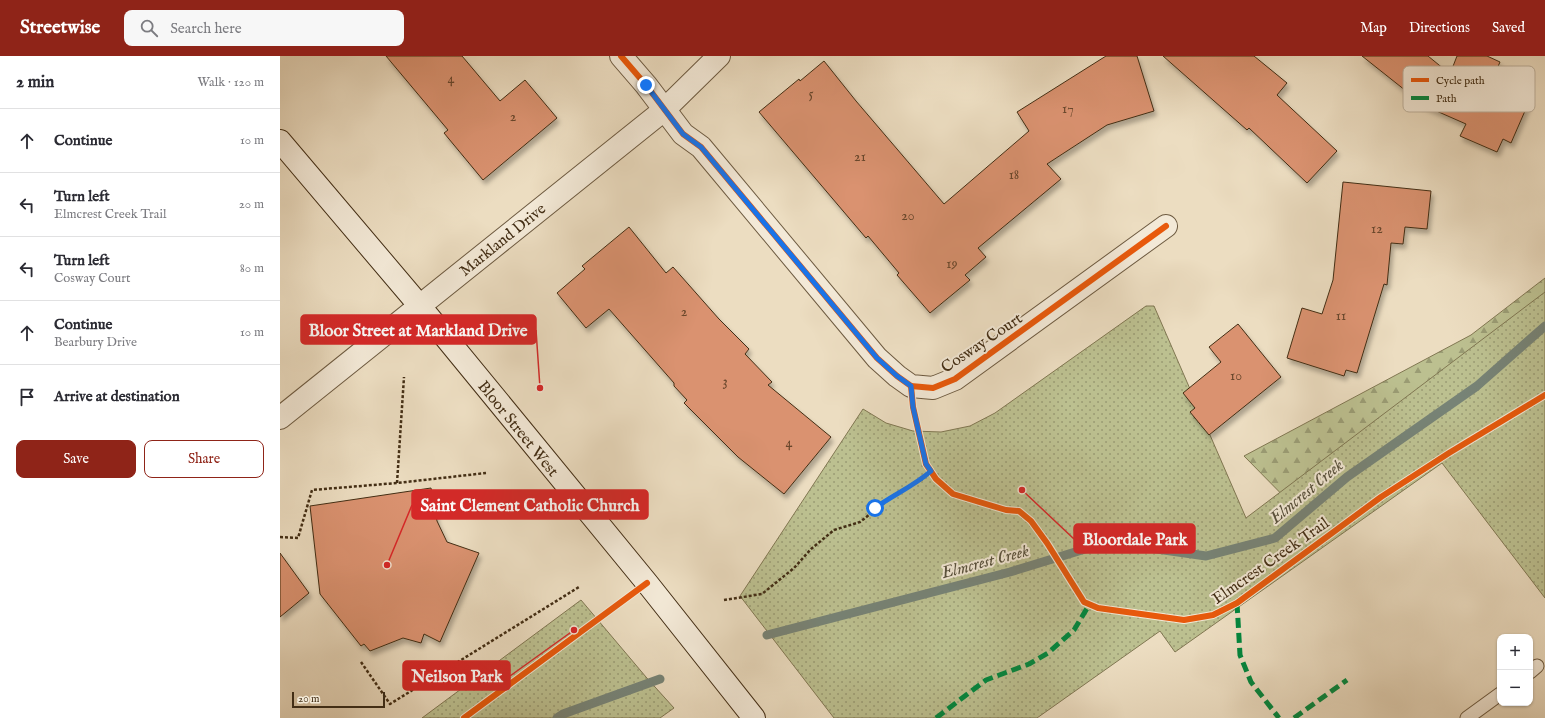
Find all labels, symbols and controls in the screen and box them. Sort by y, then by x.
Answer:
search box [124,10,404,46]
text: Streetwise [20,16,100,40]
icon: search [138,17,160,39]
text: Search here [170,19,242,38]
text: Map [1360,19,1387,37]
text: Directions [1409,19,1470,37]
text: Saved [1492,19,1525,37]
legend [1403,66,1535,112]
house number: 4 [448,70,455,88]
text: 2 min [16,72,54,93]
text: Walk · 120 m [198,74,264,91]
text: Cycle path [1436,74,1485,88]
route end [637,76,655,94]
house number: 5 [808,85,814,103]
text: Path [1436,92,1457,106]
house number: 17 [1062,100,1074,118]
house number: 2 [510,108,517,126]
icon: ahead [16,130,38,152]
text: Continue [54,131,112,150]
text: 10 m [240,132,264,149]
house number: 21 [854,148,866,166]
house number: 18 [1009,166,1019,184]
text: Turn left [54,187,110,206]
icon: left [16,194,38,216]
text: 20 m [239,196,264,213]
street label: Markland Drive [456,200,551,282]
text: Elmcrest Creek Trail [54,206,166,223]
house number: 20 [901,207,915,225]
house number: 12 [1371,220,1383,238]
text: Turn left [54,251,110,270]
house number: 19 [946,255,958,273]
icon: left [16,258,38,280]
text: 80 m [240,260,264,277]
text: Cosway Court [54,270,130,287]
house number: 2 [681,303,688,321]
house number: 11 [1336,307,1346,325]
street label: Cosway Court [938,309,1027,378]
text: Continue [54,315,112,334]
callout: Bloor Street at Markland Drive [301,315,536,344]
text: Bloor Street at Markland Drive [309,321,528,342]
icon: ahead [16,322,38,344]
text: 10 m [240,324,264,341]
text: Bearbury Drive [54,334,137,351]
house number: 10 [1230,367,1242,385]
house number: 3 [722,373,728,391]
street label: Bloor Street West [473,377,563,482]
icon: arrive [16,386,38,408]
text: Arrive at destination [54,387,180,406]
house number: 4 [786,434,793,452]
button: Save [16,440,136,478]
button: Share [144,440,264,478]
water label: Elmcrest Creek [1265,455,1348,530]
callout: Saint Clement Catholic Church [412,490,648,519]
text: Saint Clement Catholic Church [420,496,641,517]
route start [866,499,884,517]
street label: Elmcrest Creek Trail [1209,513,1334,610]
callout: Bloordale Park [1074,524,1195,553]
text: Bloordale Park [1082,530,1188,551]
water label: Elmcrest Creek [939,541,1031,584]
map controls [1497,634,1533,706]
button: + [1497,634,1533,670]
callout: Neilson Park [403,661,510,690]
text: Neilson Park [410,667,504,688]
button: − [1497,670,1533,706]
scale bar [292,690,385,709]
text: 20 m [298,692,319,706]

